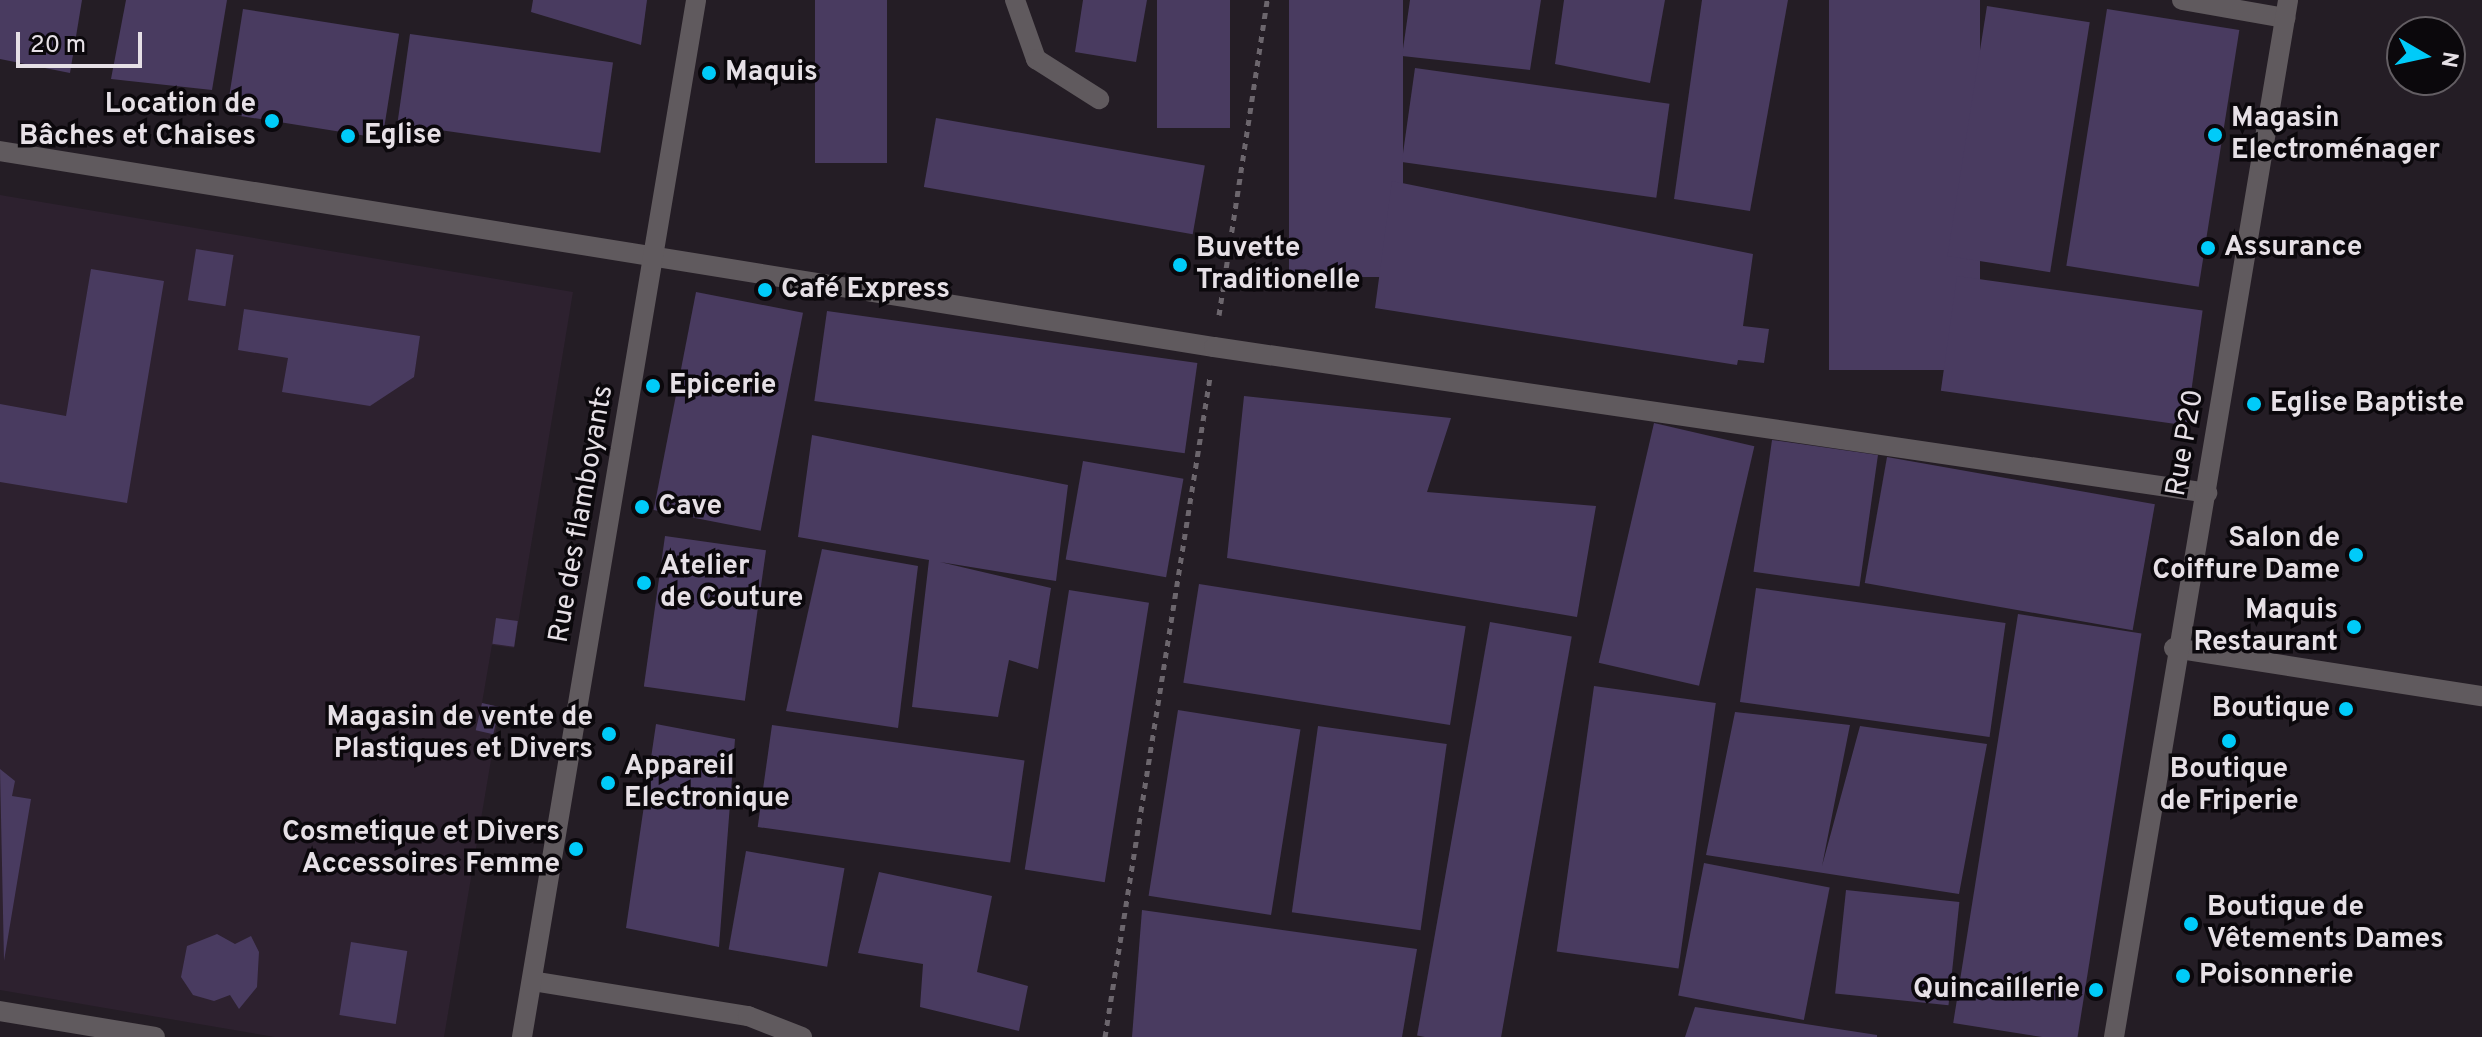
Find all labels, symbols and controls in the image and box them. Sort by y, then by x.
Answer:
scale bar [20,16,146,66]
north arrow [2386,16,2466,96]
text: 20 m [30,31,86,61]
text: N [2434,50,2463,69]
place label: Maquis [725,56,818,90]
marker: Maquis [700,64,718,82]
place label: Location de Bâches et Chaises [19,88,256,154]
place label: Magasin Electroménager [2231,102,2440,168]
marker: Location de Bâches et Chaises [263,112,281,130]
place label: Eglise [364,119,442,153]
marker: Magasin Electroménager [2206,126,2224,144]
marker: Eglise [339,127,357,145]
place label: Assurance [2224,231,2362,265]
place label: Buvette Traditionelle [1196,232,1360,298]
marker: Assurance [2199,239,2217,257]
marker: Buvette Traditionelle [1171,256,1189,274]
place label: Café Express [781,273,950,307]
marker: Café Express [756,281,774,299]
place label: Epicerie [669,369,776,403]
marker: Epicerie [644,377,662,395]
street label: Rue des flamboyants [543,383,621,645]
street label: Rue P20 [2160,387,2212,499]
place label: Eglise Baptiste [2270,387,2464,421]
marker: Eglise Baptiste [2245,395,2263,413]
place label: Cave [658,490,722,524]
marker: Cave [633,498,651,516]
place label: Salon de Coiffure Dame [2152,522,2340,588]
marker: Salon de Coiffure Dame [2347,546,2365,564]
place label: Atelier de Couture [660,550,803,616]
marker: Atelier de Couture [635,574,653,592]
place label: Maquis Restaurant [2194,594,2338,660]
marker: Maquis Restaurant [2345,618,2363,636]
place label: Boutique [2212,692,2330,726]
marker: Boutique [2337,700,2355,718]
place label: Magasin de vente de Plastiques et Divers [326,701,593,767]
marker: Magasin de vente de Plastiques et Divers [600,725,618,743]
marker: Boutique de Friperie [2220,732,2238,750]
place label: Appareil Electronique [624,750,790,816]
place label: Boutique de Friperie [2159,753,2299,819]
marker: Appareil Electronique [599,774,617,792]
place label: Cosmetique et Divers Accessoires Femme [282,816,560,882]
marker: Cosmetique et Divers Accessoires Femme [567,840,585,858]
place label: Boutique de Vêtements Dames [2207,891,2444,957]
marker: Boutique de Vêtements Dames [2182,915,2200,933]
place label: Poisonnerie [2199,959,2354,993]
marker: Poisonnerie [2174,967,2192,985]
place label: Quincaillerie [1913,973,2080,1007]
marker: Quincaillerie [2087,981,2105,999]

